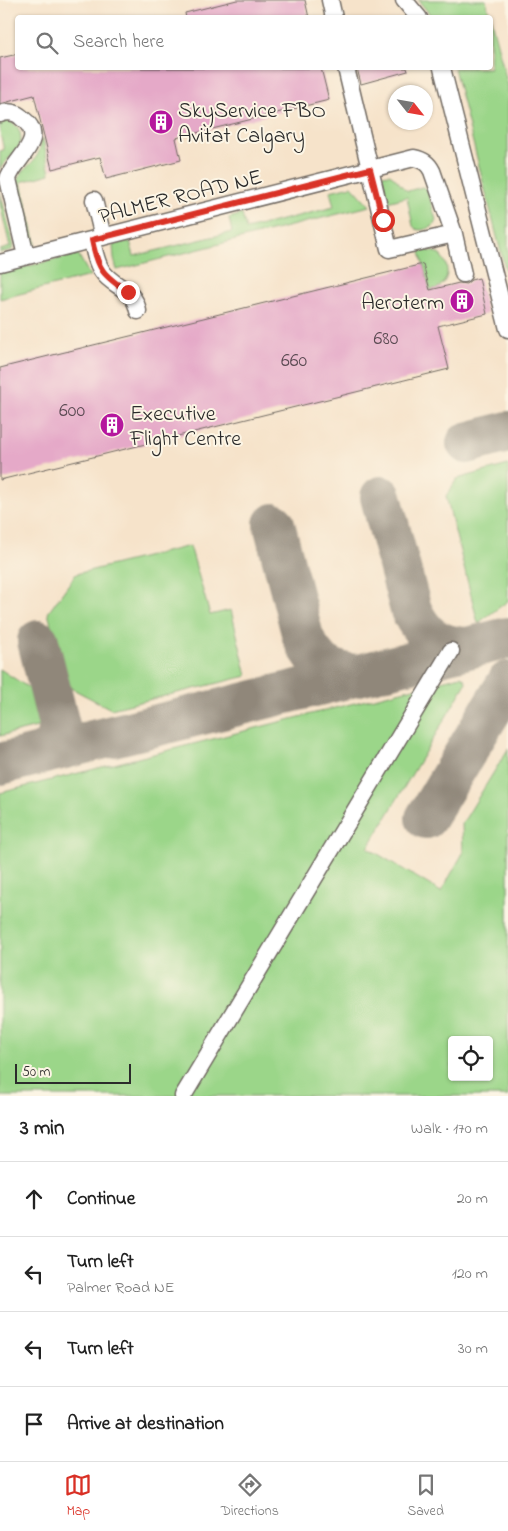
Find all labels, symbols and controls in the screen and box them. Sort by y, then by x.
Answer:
search box [15,15,493,70]
icon: search [33,29,61,57]
text: Search here [73,29,164,56]
north arrow [388,85,433,130]
place label: SkyService FBO Avitat Calgary [178,96,326,154]
building icon: SkyService FBO Avitat Calgary [148,109,174,135]
street label: PALMER ROAD NE [96,162,266,234]
route start [372,209,395,232]
route end [117,281,140,304]
place label: Aeroterm [361,288,444,320]
building icon: Aeroterm [449,288,475,314]
house number: 680 [374,325,399,354]
house number: 660 [281,347,307,376]
house number: 600 [59,397,85,426]
place label: Executive Flight Centre [129,399,241,457]
building icon: Executive Flight Centre [99,412,125,438]
map controls [448,1036,493,1081]
button: locate [448,1036,493,1081]
scale bar [15,1061,131,1084]
text: 50 m [22,1062,50,1083]
text: 3 min [20,1114,64,1144]
text: Walk · 170 m [411,1117,488,1141]
icon: ahead [20,1185,48,1213]
text: Continue [67,1186,135,1213]
text: 20 m [457,1187,488,1211]
text: Turn left [67,1249,134,1276]
icon: left [20,1260,48,1288]
text: 120 m [452,1262,488,1286]
text: Palmer Road NE [67,1276,174,1300]
icon: left [20,1335,48,1363]
text: Turn left [67,1336,134,1363]
text: 30 m [458,1337,488,1361]
icon: arrive [20,1410,48,1438]
text: Arrive at destination [67,1411,224,1438]
tab: Map [64,1471,92,1522]
tab: Directions [221,1471,279,1522]
tab: Saved [407,1471,444,1522]

